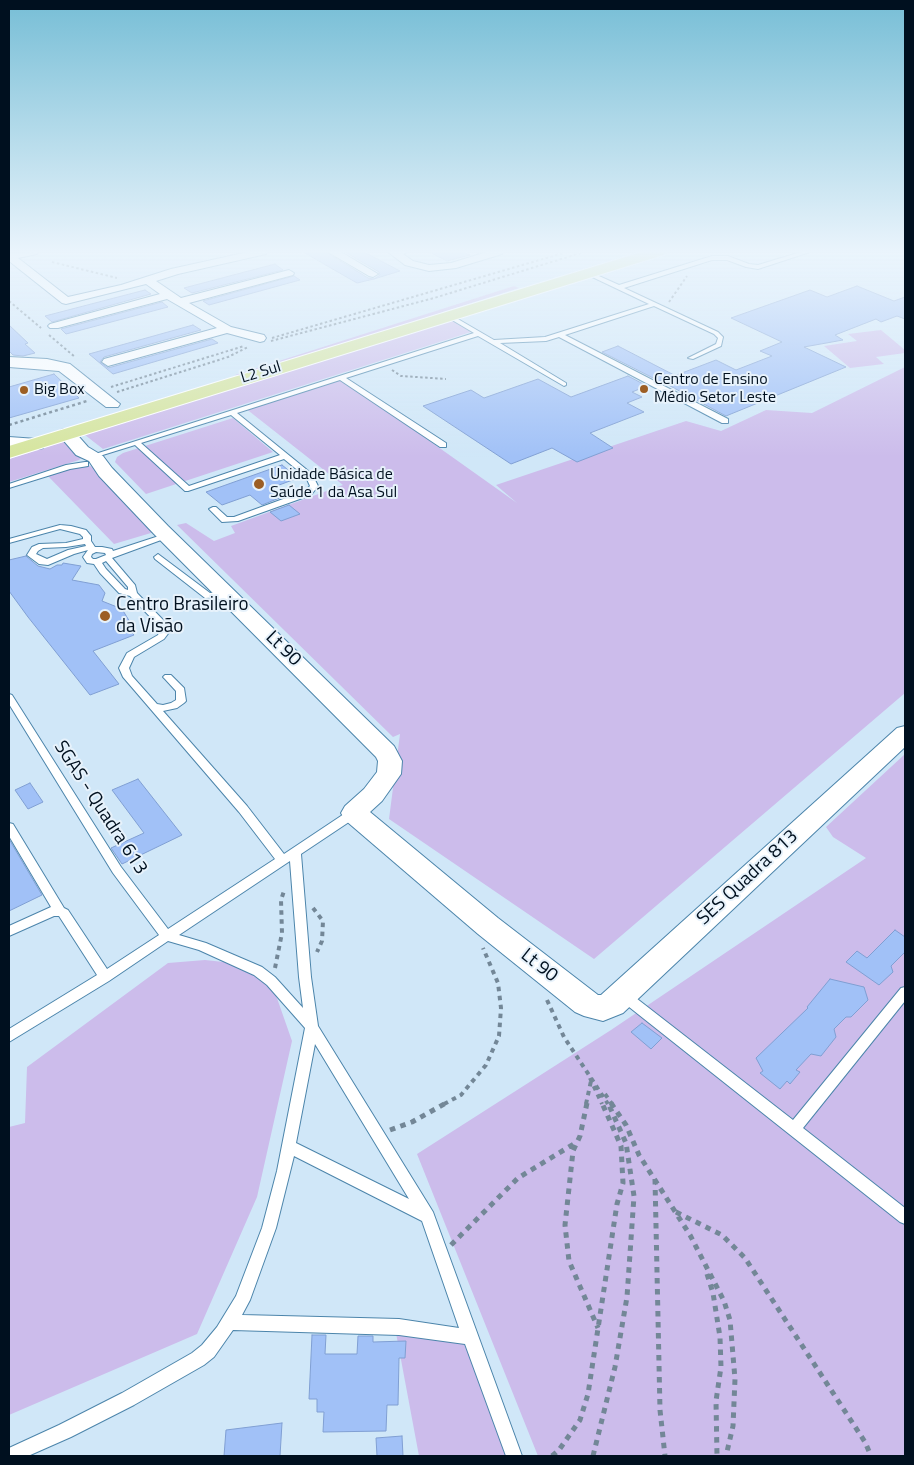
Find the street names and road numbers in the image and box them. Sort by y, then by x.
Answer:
street label: L2 Sul [239,358,283,388]
street label: Lt 90 [260,627,306,671]
street label: SGAS - Quadra 613 [48,737,152,879]
street label: SES Quadra 813 [693,825,803,931]
street label: Lt 90 [516,944,562,988]

